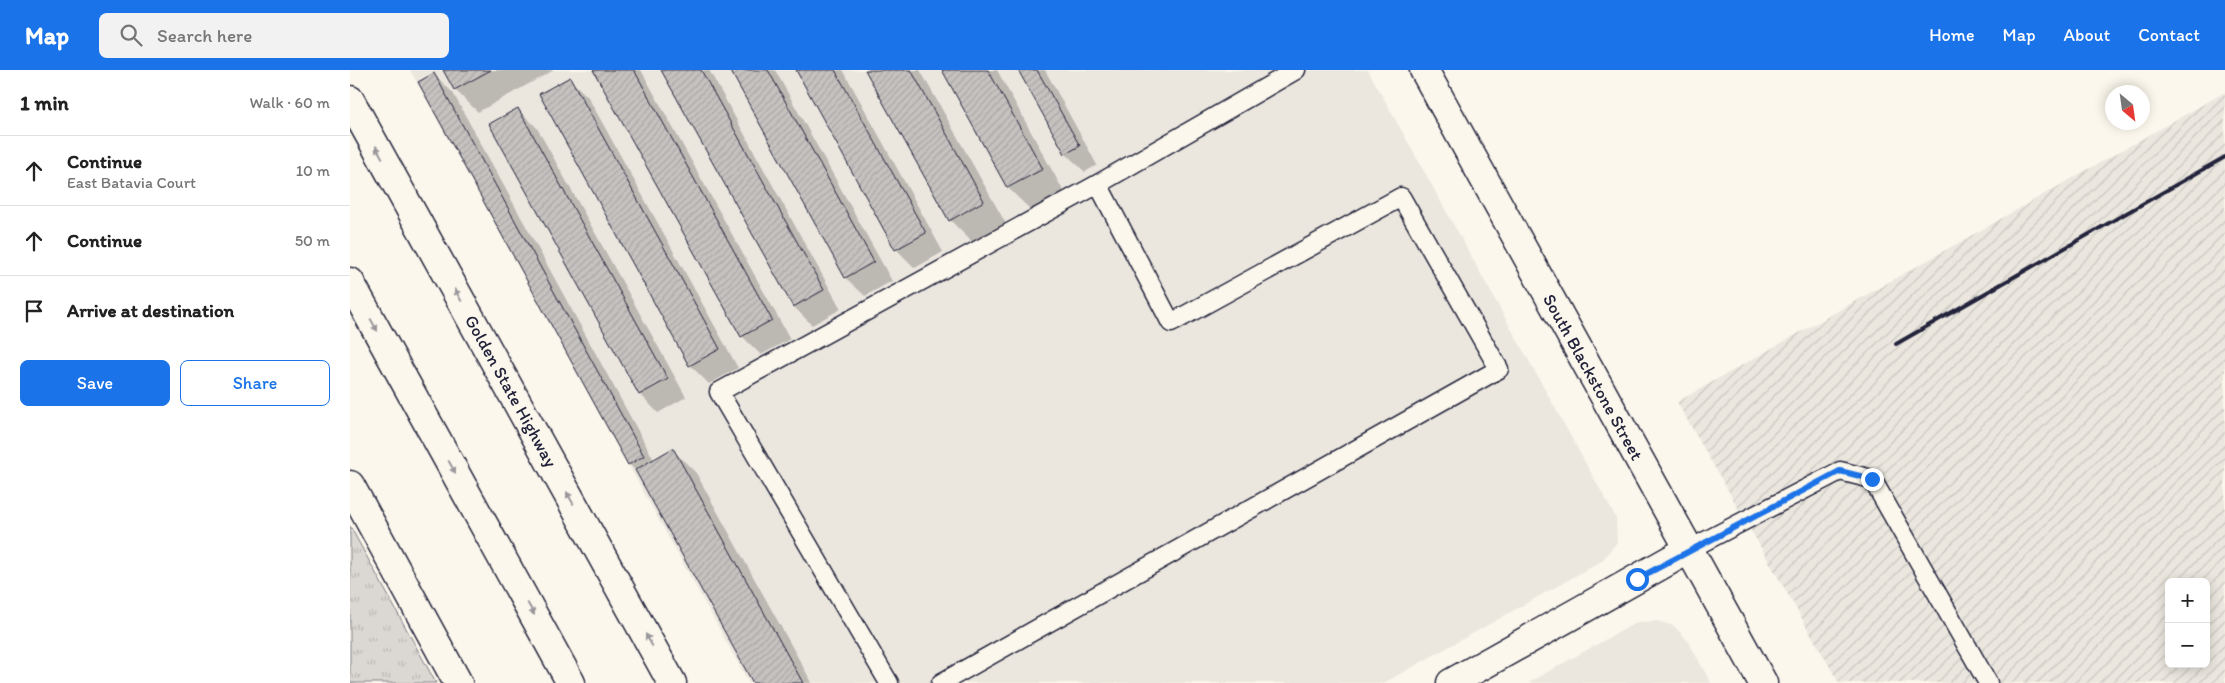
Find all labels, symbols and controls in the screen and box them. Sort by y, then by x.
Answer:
search box [99,13,449,58]
text: Map [25,21,69,50]
icon: search [117,21,145,49]
text: Search here [157,24,252,47]
text: Home [1929,24,1975,46]
text: Map [2003,24,2036,46]
text: About [2064,24,2110,46]
text: Contact [2138,24,2200,46]
north arrow [2105,85,2150,130]
text: 1 min [20,90,69,115]
text: Walk · 60 m [249,93,330,112]
one-way arrow [375,145,383,160]
text: Continue [67,150,142,173]
icon: ahead [20,157,48,185]
text: 10 m [296,161,330,180]
text: East Batavia Court [67,173,196,192]
icon: ahead [20,227,48,255]
text: Continue [67,229,142,252]
text: 50 m [295,231,330,250]
one-way arrow [453,288,462,301]
street label: South Blackstone Street [1538,290,1648,464]
icon: arrive [20,297,48,325]
text: Arrive at destination [67,299,234,322]
street label: Golden State Highway [460,311,562,471]
one-way arrow [369,318,378,331]
button: Save [20,360,170,406]
button: Share [180,360,330,406]
one-way arrow [448,460,456,474]
route end [1861,468,1884,491]
one-way arrow [566,491,574,505]
route start [1626,568,1649,591]
map controls [2165,578,2210,668]
button: + [2165,578,2210,623]
one-way arrow [526,603,535,616]
button: − [2165,623,2210,668]
one-way arrow [644,634,653,647]

